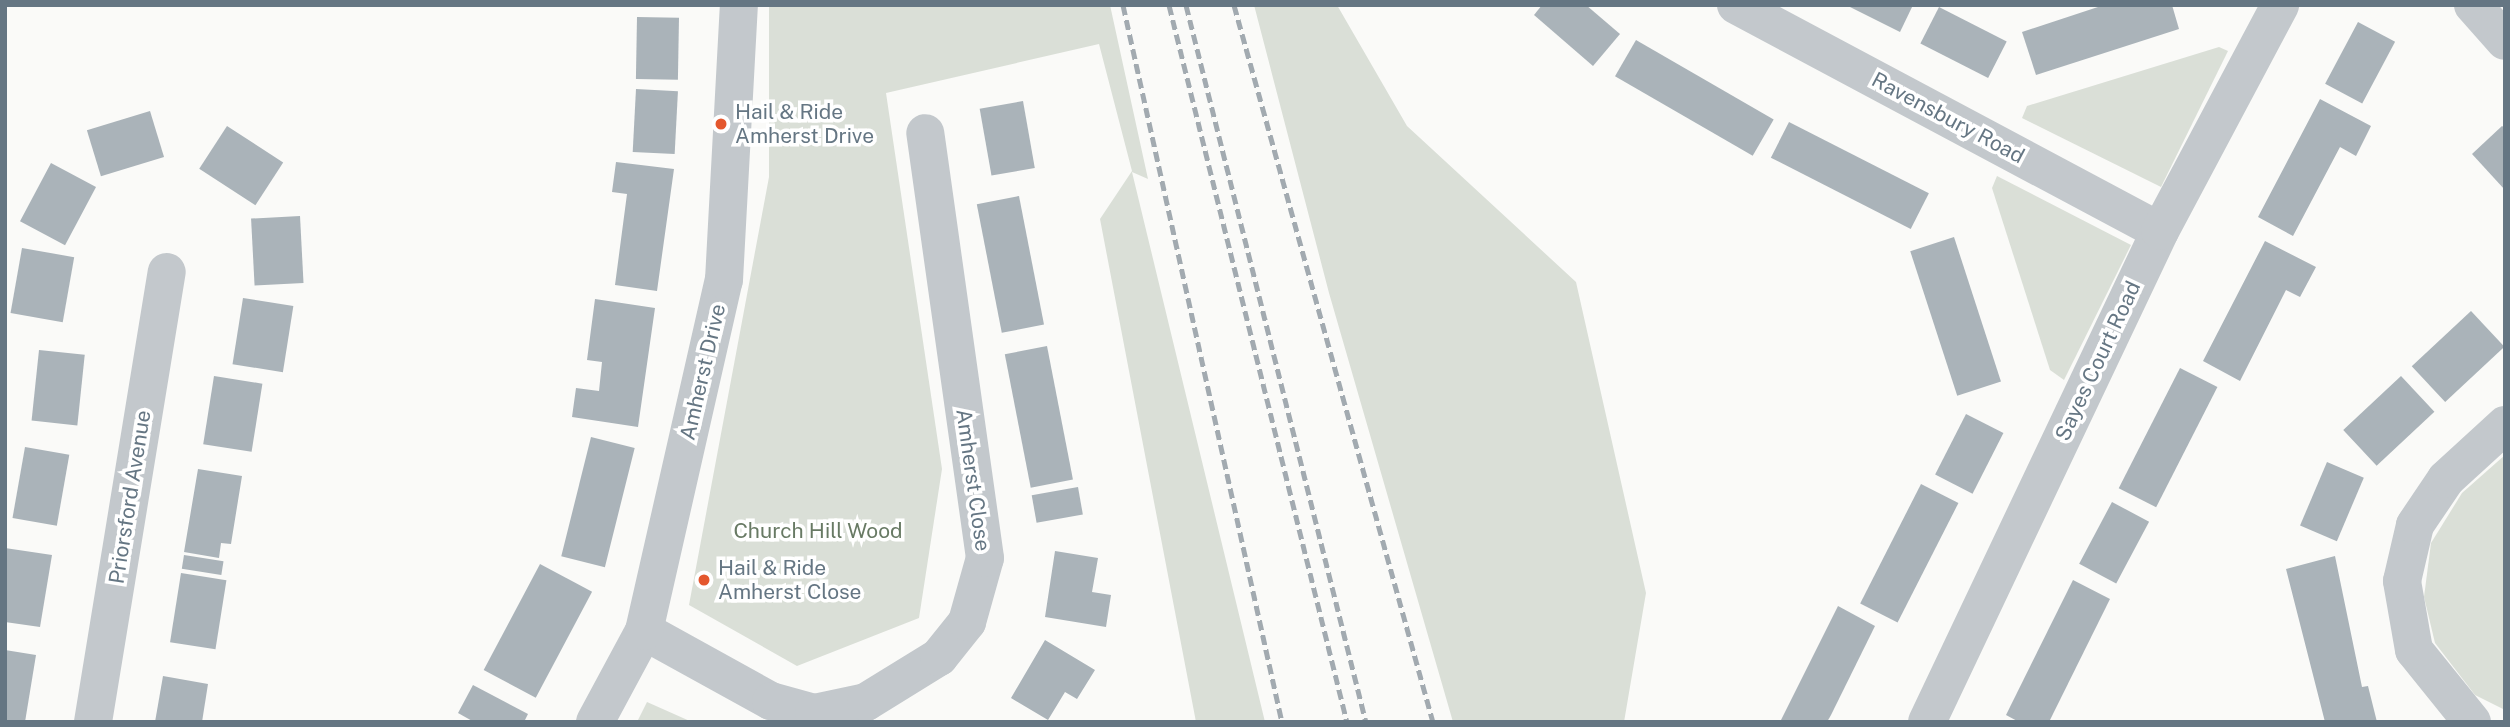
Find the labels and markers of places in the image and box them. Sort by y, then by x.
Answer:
place label: Hail & Ride Amherst Drive [735,99,874,149]
marker: Hail & Ride Amherst Drive [713,116,729,132]
place label: Hail & Ride Amherst Close [718,555,862,605]
marker: Hail & Ride Amherst Close [696,572,712,588]

